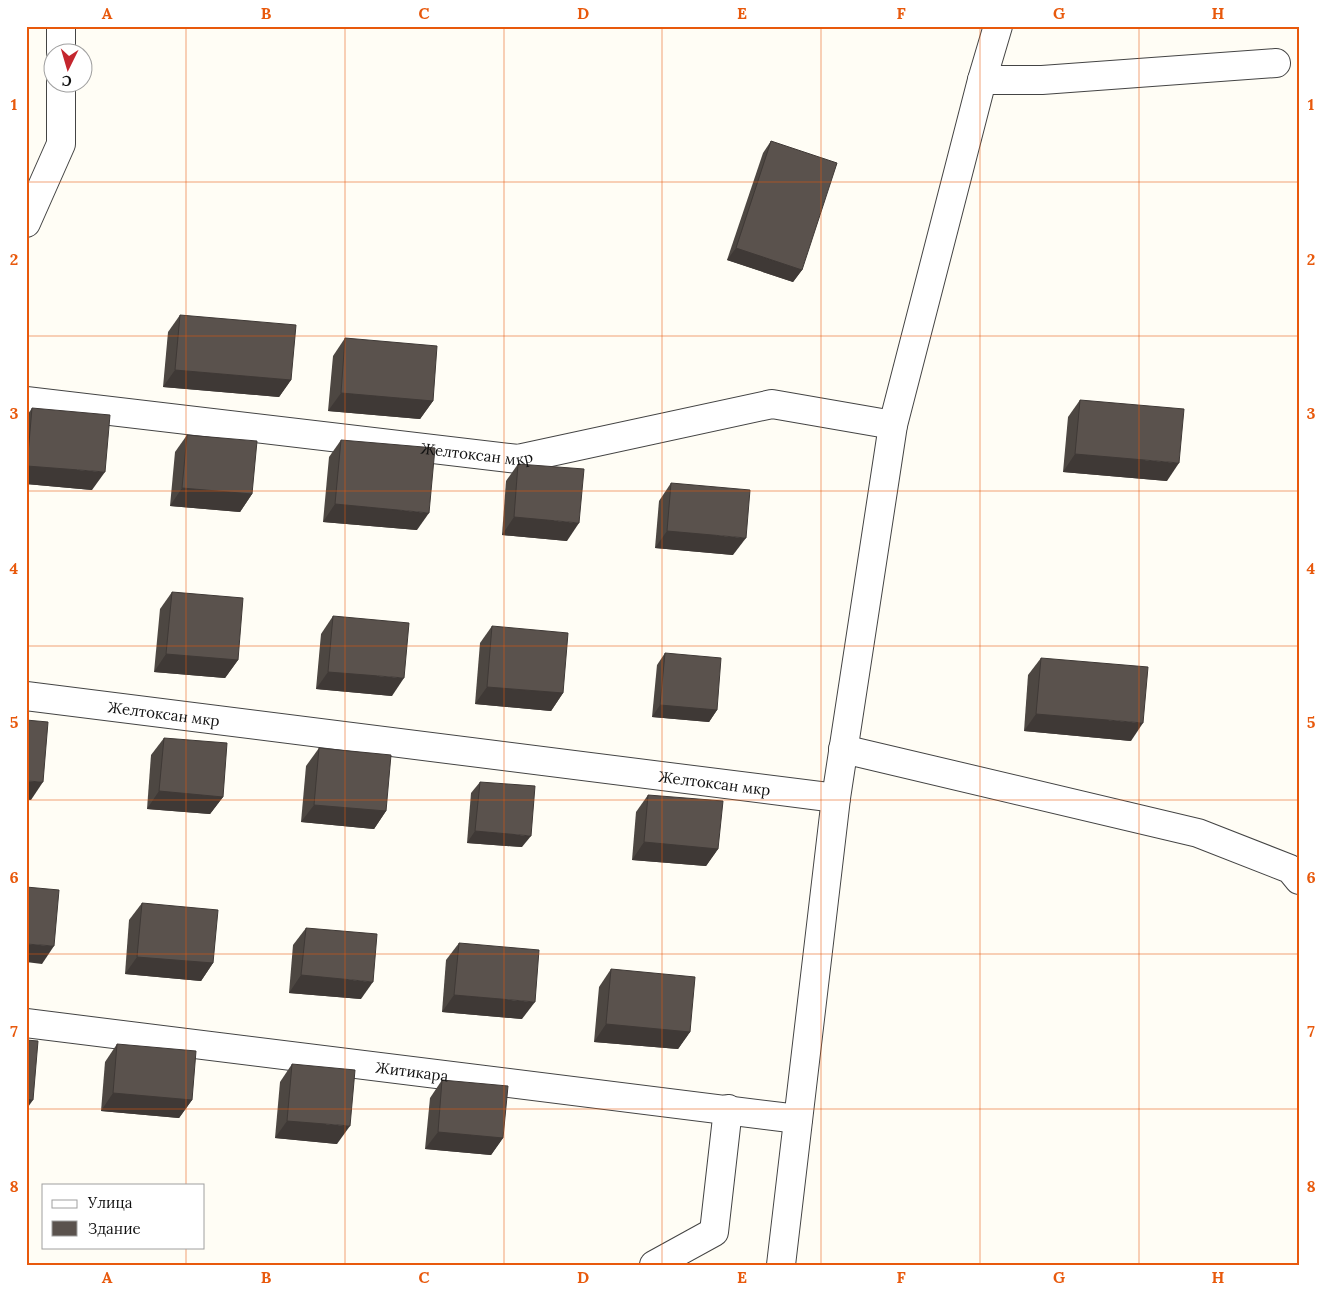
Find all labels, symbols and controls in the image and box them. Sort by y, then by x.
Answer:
text: A [102,3,113,23]
text: B [261,3,272,23]
text: C [418,3,430,23]
text: D [577,3,589,23]
text: E [737,3,747,23]
text: F [896,3,906,23]
text: G [1053,3,1065,23]
text: H [1212,3,1225,23]
north arrow [42,42,92,92]
text: С [61,72,72,90]
text: 1 [11,94,17,114]
text: 1 [1308,94,1314,114]
text: 2 [10,249,18,269]
text: 2 [1307,249,1315,269]
text: 3 [10,403,19,423]
text: 3 [1307,403,1316,423]
street label: Желтоксан мкр [420,438,535,469]
text: 4 [10,558,19,578]
text: 4 [1307,558,1316,578]
street label: Желтоксан мкр [107,697,221,730]
text: 5 [10,712,19,732]
text: 5 [1307,712,1316,732]
street label: Желтоксан мкр [658,766,772,799]
text: 6 [9,867,19,887]
text: 6 [1306,867,1316,887]
text: 7 [10,1021,18,1041]
text: 7 [1307,1021,1315,1041]
street label: Житикара [375,1057,450,1085]
text: 8 [9,1176,19,1196]
text: 8 [1306,1176,1316,1196]
legend [42,1184,205,1248]
text: Улица [87,1193,133,1212]
text: Здание [88,1219,141,1238]
text: A [102,1267,113,1287]
text: B [261,1267,272,1287]
text: C [418,1267,430,1287]
text: D [577,1267,589,1287]
text: E [737,1267,747,1287]
text: F [896,1267,906,1287]
text: G [1053,1267,1065,1287]
text: H [1212,1267,1225,1287]

